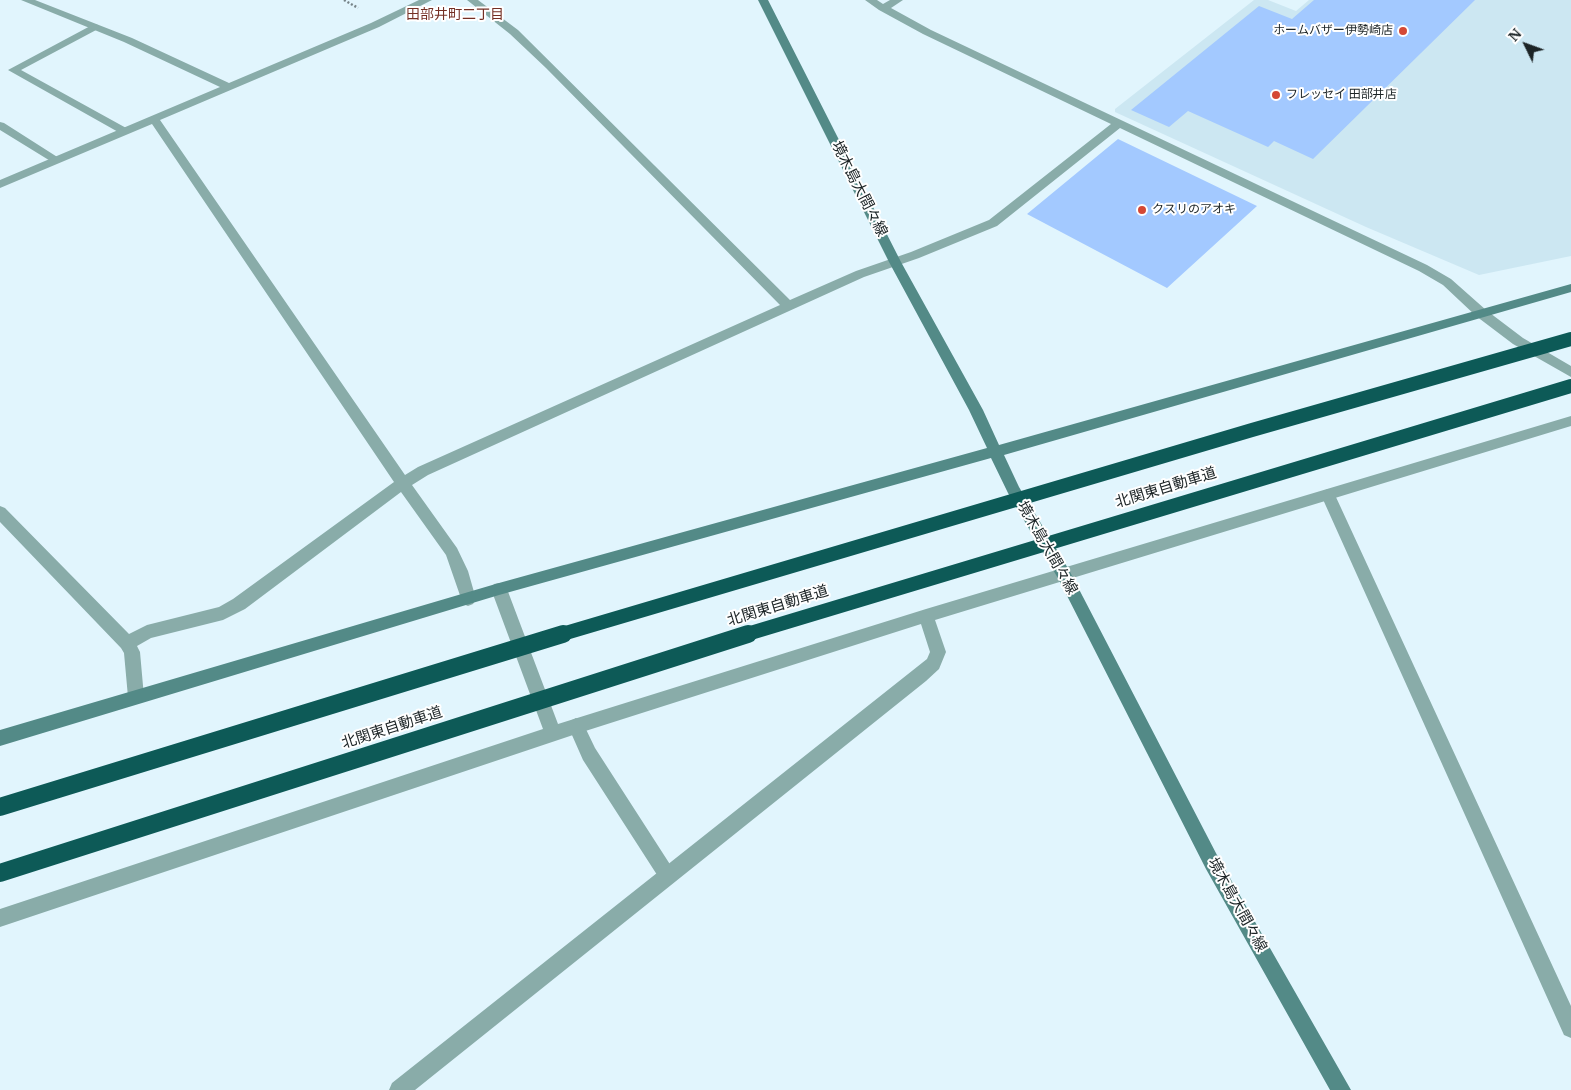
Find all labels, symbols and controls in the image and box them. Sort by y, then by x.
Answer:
district label: 田部井町二丁目 [406,7,504,23]
north arrow [1501,20,1551,70]
place label: ホームバザー伊勢崎店 [1273,24,1393,38]
marker: ホームバザー伊勢崎店 [1397,25,1409,37]
text: N [1504,25,1525,45]
place label: フレッセイ 田部井店 [1286,88,1397,102]
marker: フレッセイ 田部井店 [1270,89,1282,101]
street label: 境木島大間々線 [827,138,891,240]
place label: クスリのアオキ [1152,203,1236,217]
marker: クスリのアオキ [1136,204,1148,216]
street label: 北関東自動車道 [1113,464,1219,512]
street label: 境木島大間々線 [1013,498,1081,598]
street label: 北関東自動車道 [725,582,831,630]
street label: 北関東自動車道 [339,703,445,753]
street label: 境木島大間々線 [1204,855,1270,955]

